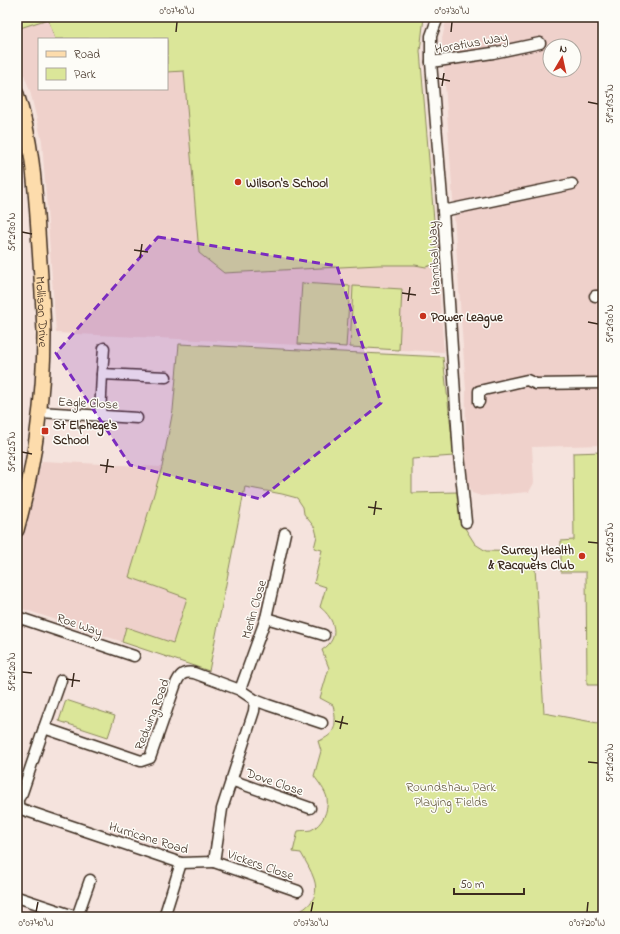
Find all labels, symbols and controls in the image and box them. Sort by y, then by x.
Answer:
text: 0°07'40"W [159,4,195,19]
text: 0°07'30"W [434,4,470,19]
street label: Horatius Way [433,28,509,60]
legend [38,38,168,90]
north arrow [542,38,582,78]
text: N [558,41,568,58]
text: Road [74,46,100,64]
text: Park [74,66,96,84]
text: 51°21'35"N [603,84,618,124]
place label: Wilson's School [246,174,328,193]
marker: Wilson's School [233,177,243,187]
text: 51°21'30"N [5,213,20,251]
street label: Hannibal Way [423,221,447,295]
street label: Mollison Drive [30,276,52,348]
text: 51°21'30"N [603,305,618,343]
place label: Power League [431,308,504,329]
marker: Power League [418,311,428,321]
street label: Eagle Close [57,392,119,416]
place label: St Elphege's School [53,416,118,450]
marker: St Elphege's School [40,426,50,436]
text: 51°21'25"N [5,431,20,472]
text: 51°21'25"N [603,522,618,563]
place label: Surrey Health & Racquets Club [487,541,574,575]
marker: Surrey Health & Racquets Club [577,551,587,561]
street label: Merlin Close [237,578,272,641]
street label: Roe Way [54,609,105,643]
text: 51°21'20"N [5,652,20,692]
street label: Redwing Road [130,675,176,753]
text: 51°21'20"N [603,743,618,783]
street label: Dove Close [242,763,306,801]
park label: Roundshaw Park Playing Fields [406,778,496,813]
street label: Hurricane Road [107,817,191,860]
street label: Vickers Close [224,845,296,886]
scale bar [454,870,524,896]
text: 50 m [460,876,484,894]
text: 0°07'40"W [18,916,54,931]
text: 0°07'30"W [293,916,329,931]
text: 0°07'20"W [569,916,605,931]

